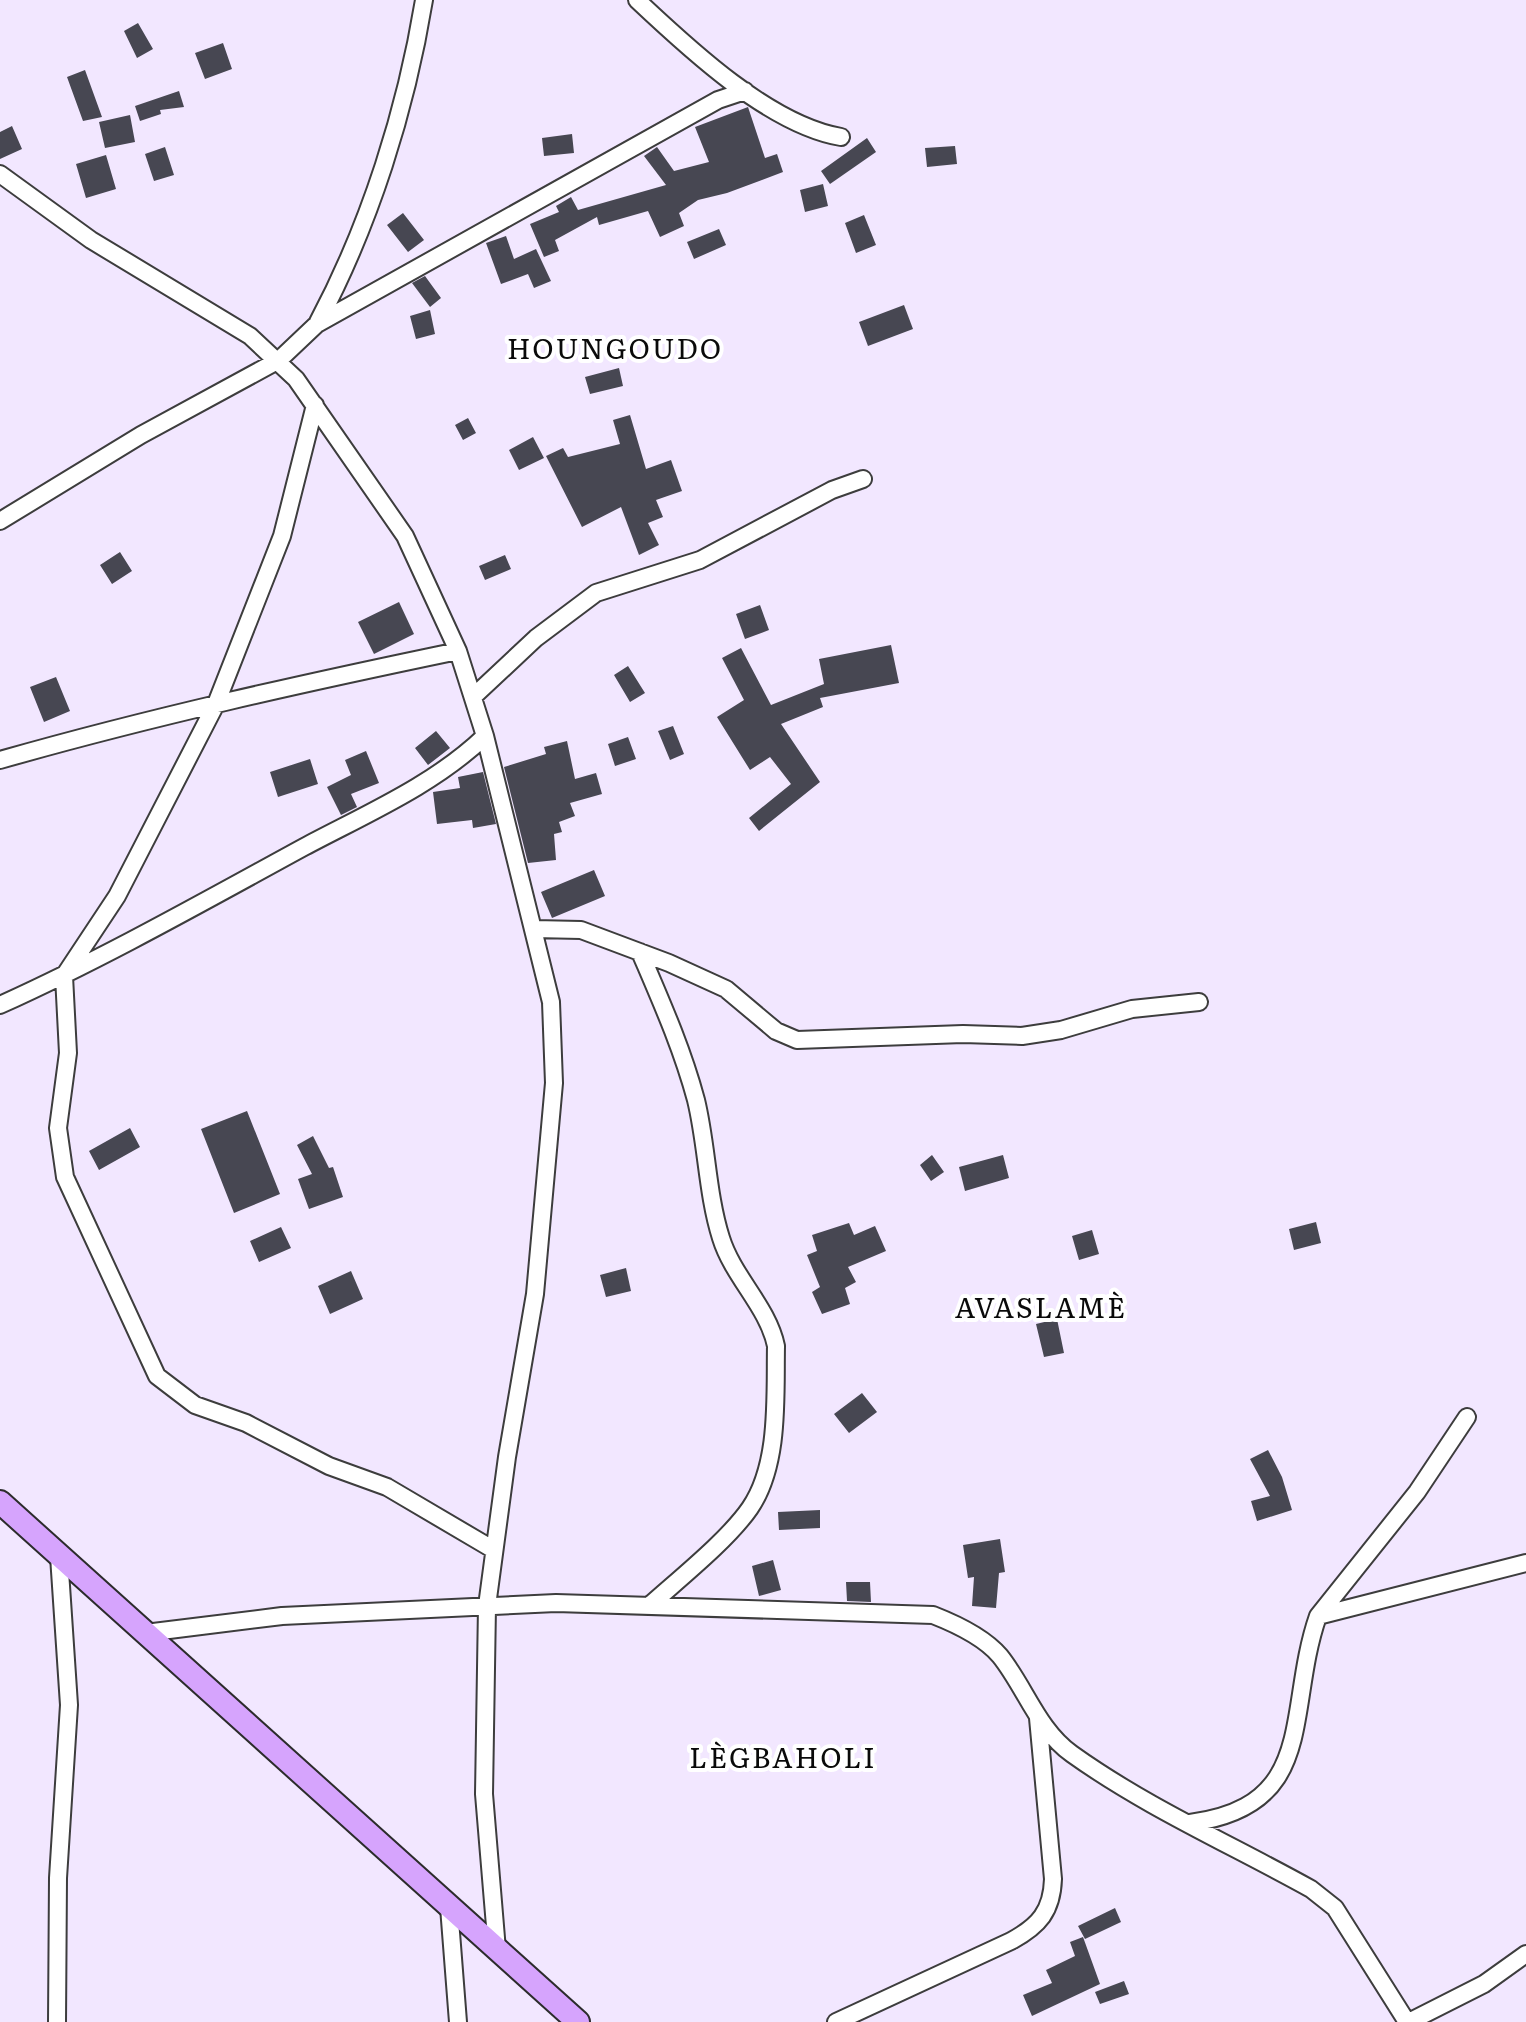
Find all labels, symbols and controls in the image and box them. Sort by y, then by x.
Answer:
district label: HOUNGOUDO [507,326,723,368]
district label: AVASLAMÈ [955,1285,1127,1327]
district label: LÈGBAHOLI [689,1735,877,1777]

